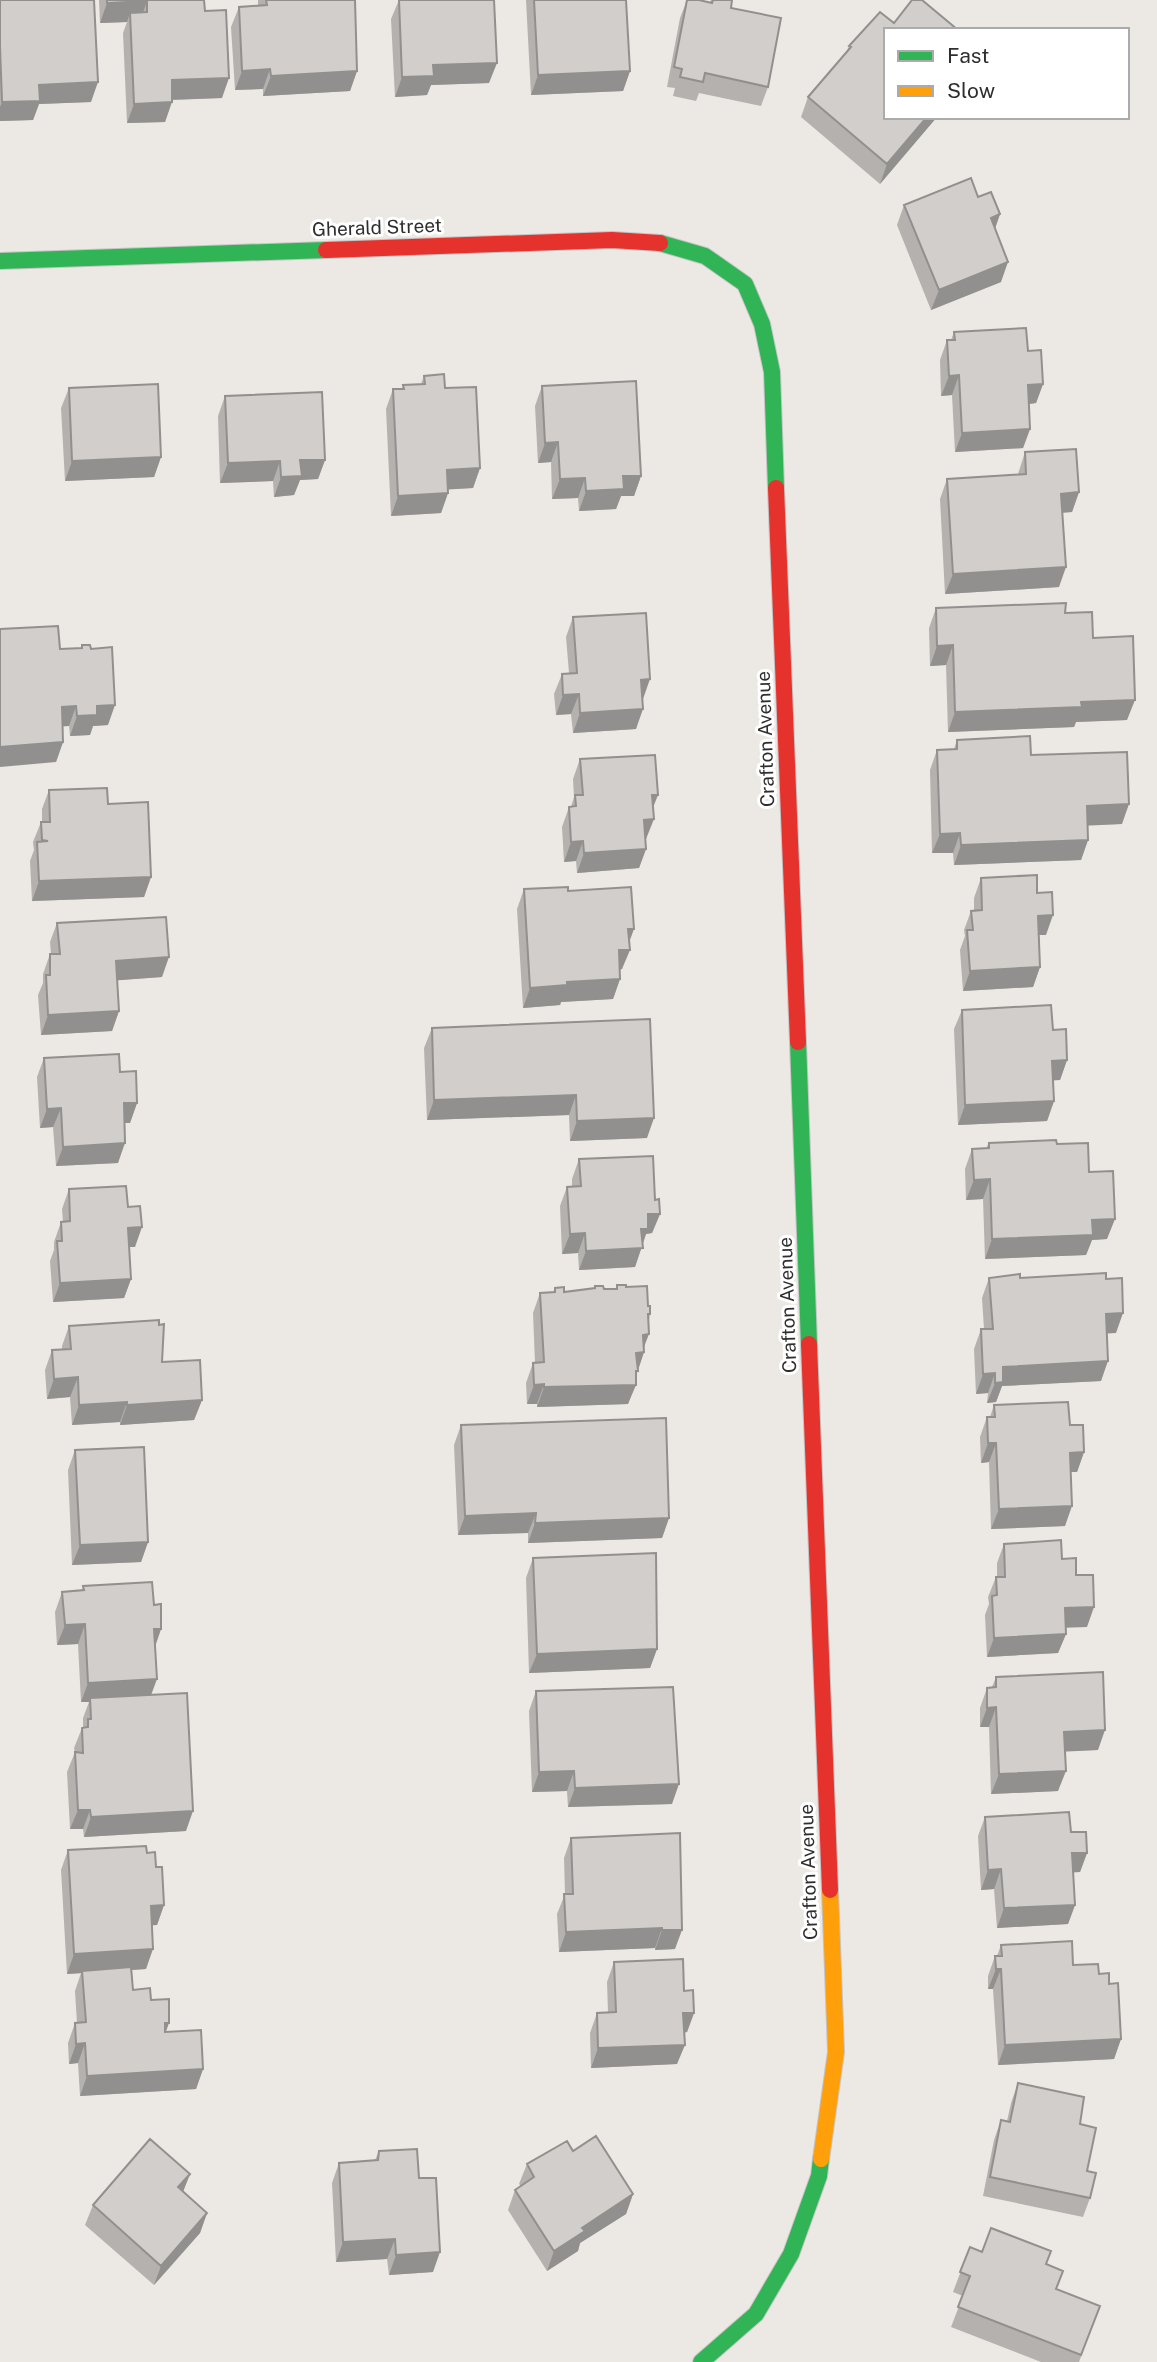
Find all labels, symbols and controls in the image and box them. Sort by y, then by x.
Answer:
legend [884,28,1129,119]
text: Fast [947,43,989,68]
text: Slow [947,78,995,103]
street label: Gherald Street [312,214,442,240]
street label: Crafton Avenue [752,671,778,807]
street label: Crafton Avenue [774,1237,800,1373]
street label: Crafton Avenue [795,1804,821,1940]

